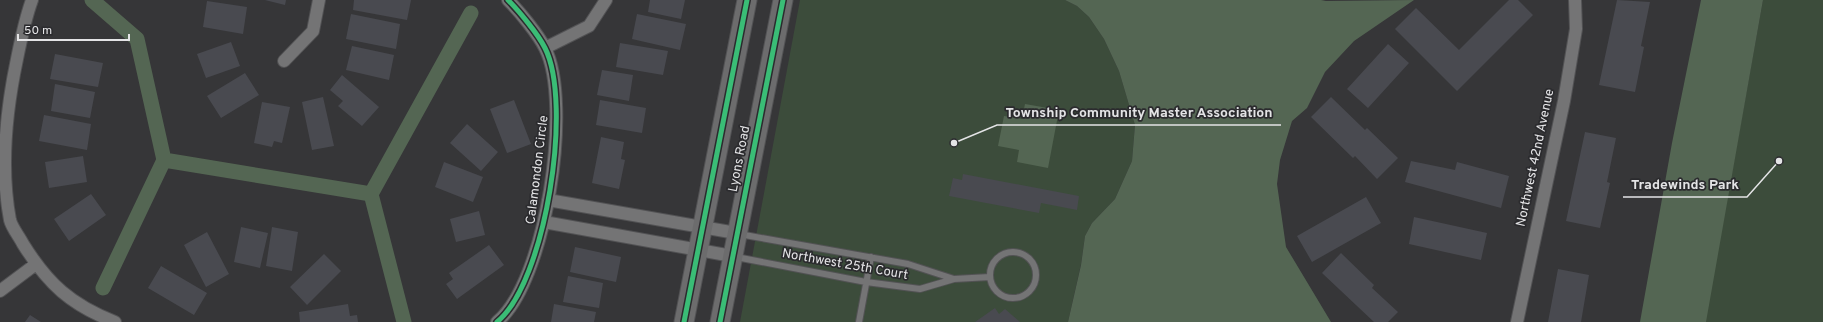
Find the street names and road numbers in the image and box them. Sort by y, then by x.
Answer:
street label: Northwest 42nd Avenue [1514,88,1558,228]
street label: Calamondon Circle [523,115,553,225]
street label: Lyons Road [726,124,754,194]
street label: Northwest 25th Court [781,246,909,284]

